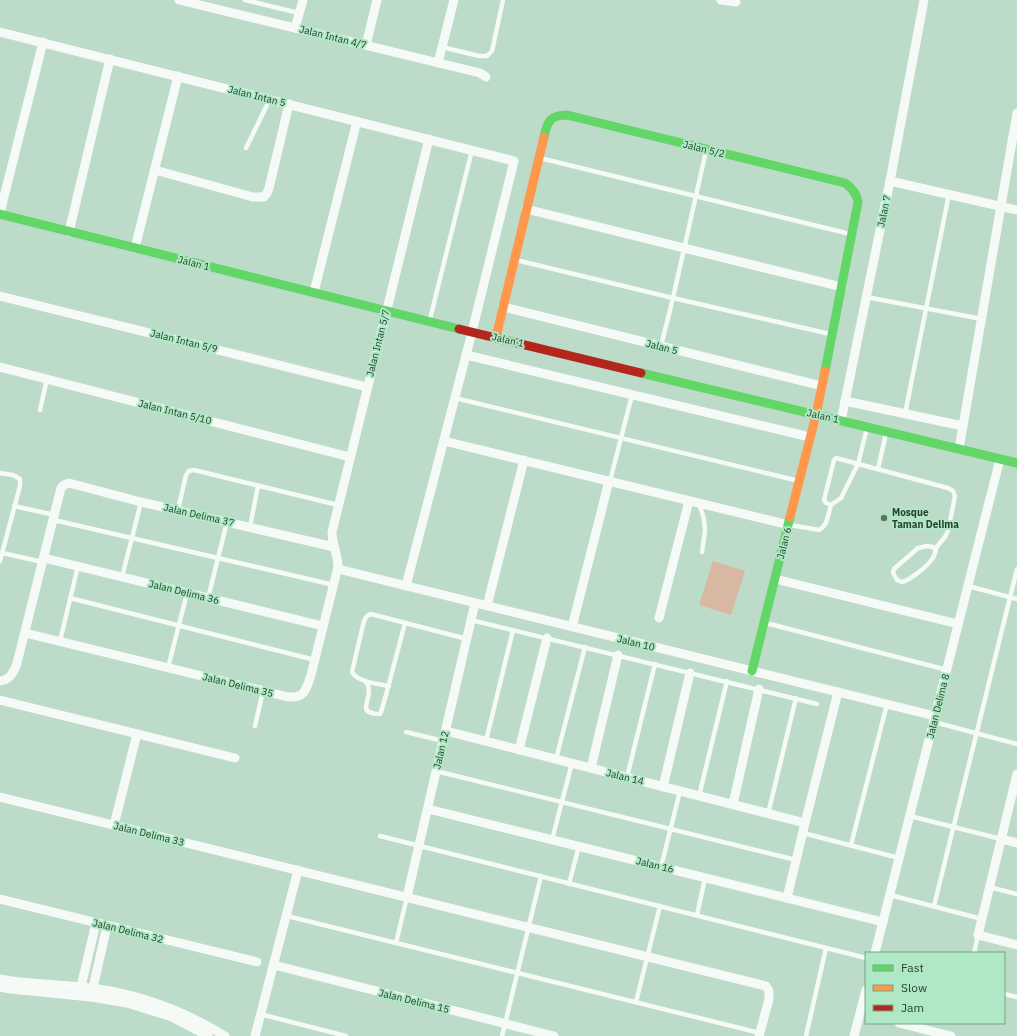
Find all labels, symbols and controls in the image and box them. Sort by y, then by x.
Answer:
street label: Jalan Intan 4/7 [298,22,368,52]
street label: Jalan Intan 5 [227,83,287,109]
street label: Jalan 5/2 [682,138,726,160]
street label: Jalan 7 [874,194,894,228]
street label: Jalan 1 [177,253,211,273]
street label: Jalan Intan 5/7 [363,308,393,378]
street label: Jalan Intan 5/9 [149,326,219,356]
street label: Jalan 1 [491,330,525,350]
street label: Jalan 5 [645,337,679,357]
street label: Jalan Intan 5/10 [137,397,213,427]
street label: Jalan 1 [806,406,840,426]
street label: Jalan Delima 37 [162,501,236,529]
place label: Mosque Taman Delima [892,506,959,531]
marker: Mosque Taman Delima [879,513,889,523]
street label: Jalan 6 [774,526,794,560]
street label: Jalan Delima 36 [147,577,221,607]
street label: Jalan 10 [616,632,656,654]
street label: Jalan Delima 35 [201,670,275,700]
street label: Jalan Delima 8 [924,672,952,740]
street label: Jalan 12 [430,730,452,770]
street label: Jalan 14 [605,766,645,788]
street label: Jalan Delima 33 [112,819,186,849]
street label: Jalan 16 [635,854,675,876]
street label: Jalan Delima 32 [91,916,165,946]
legend [865,952,1005,1024]
text: Fast [901,960,924,975]
text: Slow [901,980,927,995]
street label: Jalan Delima 15 [377,986,451,1016]
text: Jam [901,1000,924,1015]

